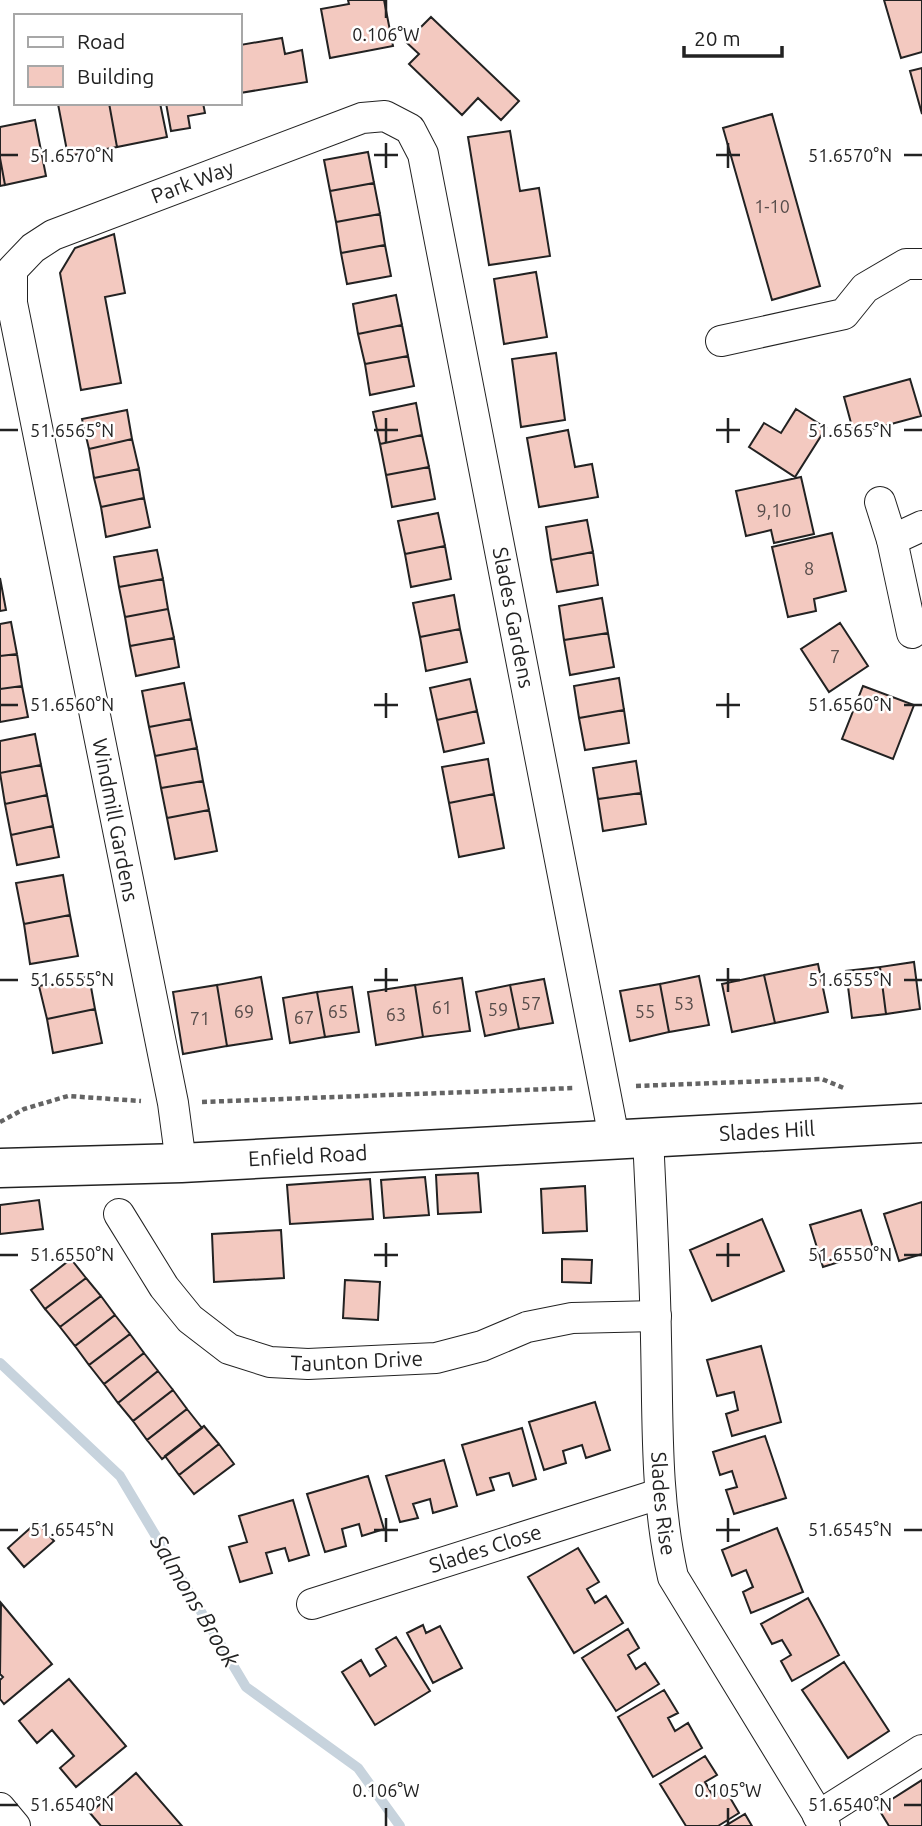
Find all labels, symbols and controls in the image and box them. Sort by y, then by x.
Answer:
legend [14,14,242,105]
scale bar [684,14,782,58]
text: 0.106°W [352,24,420,44]
text: 20 m [694,26,741,50]
text: Road [77,29,125,53]
text: Building [77,64,154,88]
text: 51.6570°N [30,145,114,165]
text: 51.6570°N [808,145,892,165]
street label: Park Way [147,155,237,208]
house number: 1-10 [754,196,790,216]
text: 51.6565°N [30,420,114,440]
text: 51.6565°N [808,420,892,440]
house number: 9,10 [757,500,791,520]
street label: Slades Gardens [489,545,539,690]
house number: 8 [804,558,814,578]
house number: 7 [830,646,840,666]
text: 51.6560°N [30,694,114,714]
text: 51.6560°N [808,694,892,714]
street label: Windmill Gardens [88,736,144,904]
text: 51.6555°N [30,969,114,989]
text: 51.6555°N [808,969,892,989]
house number: 57 [521,993,541,1013]
house number: 53 [674,993,694,1013]
house number: 61 [432,997,452,1017]
house number: 59 [488,999,508,1019]
house number: 69 [234,1001,254,1021]
house number: 65 [328,1001,348,1021]
house number: 55 [635,1001,655,1021]
house number: 63 [386,1004,406,1024]
house number: 67 [294,1007,314,1027]
house number: 71 [190,1008,210,1028]
street label: Slades Hill [718,1116,816,1145]
street label: Enfield Road [247,1140,368,1170]
text: 51.6550°N [30,1244,114,1264]
text: 51.6550°N [808,1244,892,1264]
street label: Taunton Drive [290,1346,423,1375]
street label: Slades Rise [647,1451,681,1557]
text: 51.6545°N [30,1519,114,1539]
street label: Slades Close [426,1519,544,1577]
text: 51.6545°N [808,1519,892,1539]
water label: Salmons Brook [146,1529,245,1671]
text: 0.106°W [352,1780,420,1800]
text: 0.105°W [694,1780,762,1800]
text: 51.6540°N [30,1794,114,1814]
text: 51.6540°N [808,1794,892,1814]

